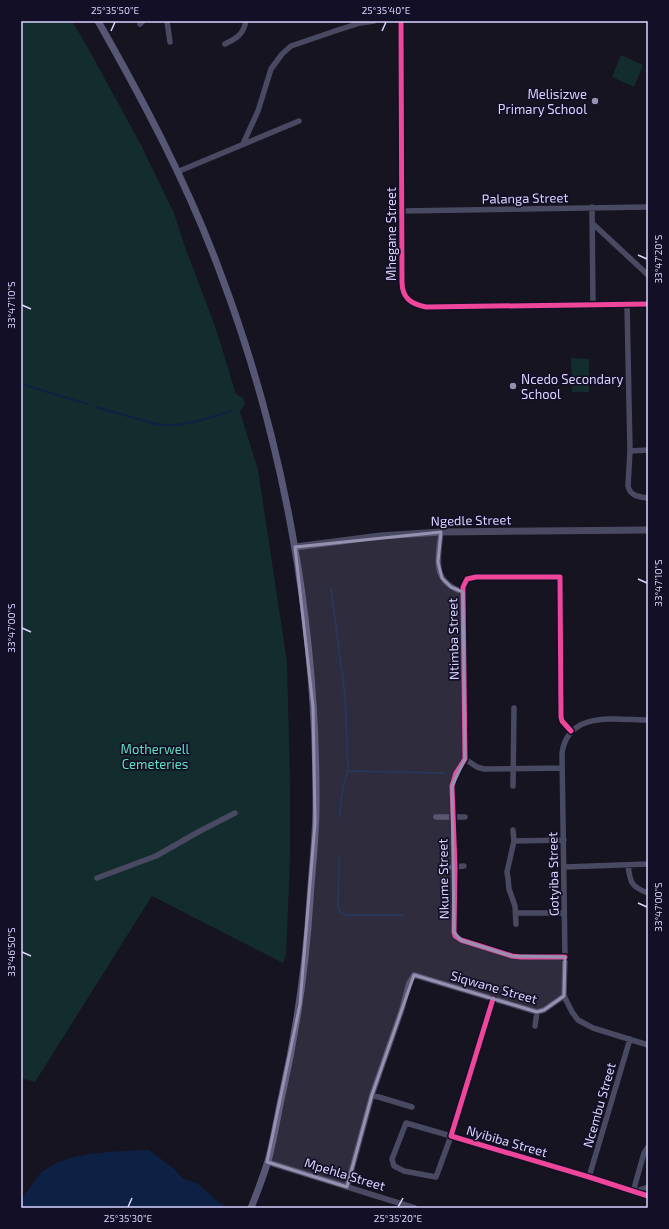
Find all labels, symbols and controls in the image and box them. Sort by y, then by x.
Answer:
text: 25°35'50"E [91,4,139,16]
text: 25°35'40"E [362,4,411,16]
place label: Melisizwe Primary School [498,86,587,117]
marker: Melisizwe Primary School [590,96,600,106]
street label: Mhegane Street [383,187,399,281]
street label: Palanga Street [482,189,569,207]
text: 33°47'20"S [652,234,664,283]
text: 33°47'10"S [5,281,17,329]
place label: Ncedo Secondary School [521,371,623,402]
marker: Ncedo Secondary School [508,381,518,391]
street label: Ngedle Street [431,511,512,529]
text: 33°47'10"S [652,559,664,607]
street label: Ntimba Street [444,598,462,680]
text: 33°47'00"S [5,603,17,653]
park label: Motherwell Cemeteries [121,741,190,772]
street label: Gotyiba Street [544,832,562,916]
street label: Nkume Street [434,839,452,919]
text: 33°47'00"S [652,882,664,932]
text: 33°46'50"S [5,927,17,977]
street label: Siqwane Street [449,967,539,1007]
street label: Ncembu Street [579,1061,619,1149]
street label: Nyibiba Street [465,1122,549,1160]
street label: Mpehla Street [303,1154,387,1194]
text: 25°35'30"E [104,1212,153,1224]
text: 25°35'20"E [374,1212,423,1224]

